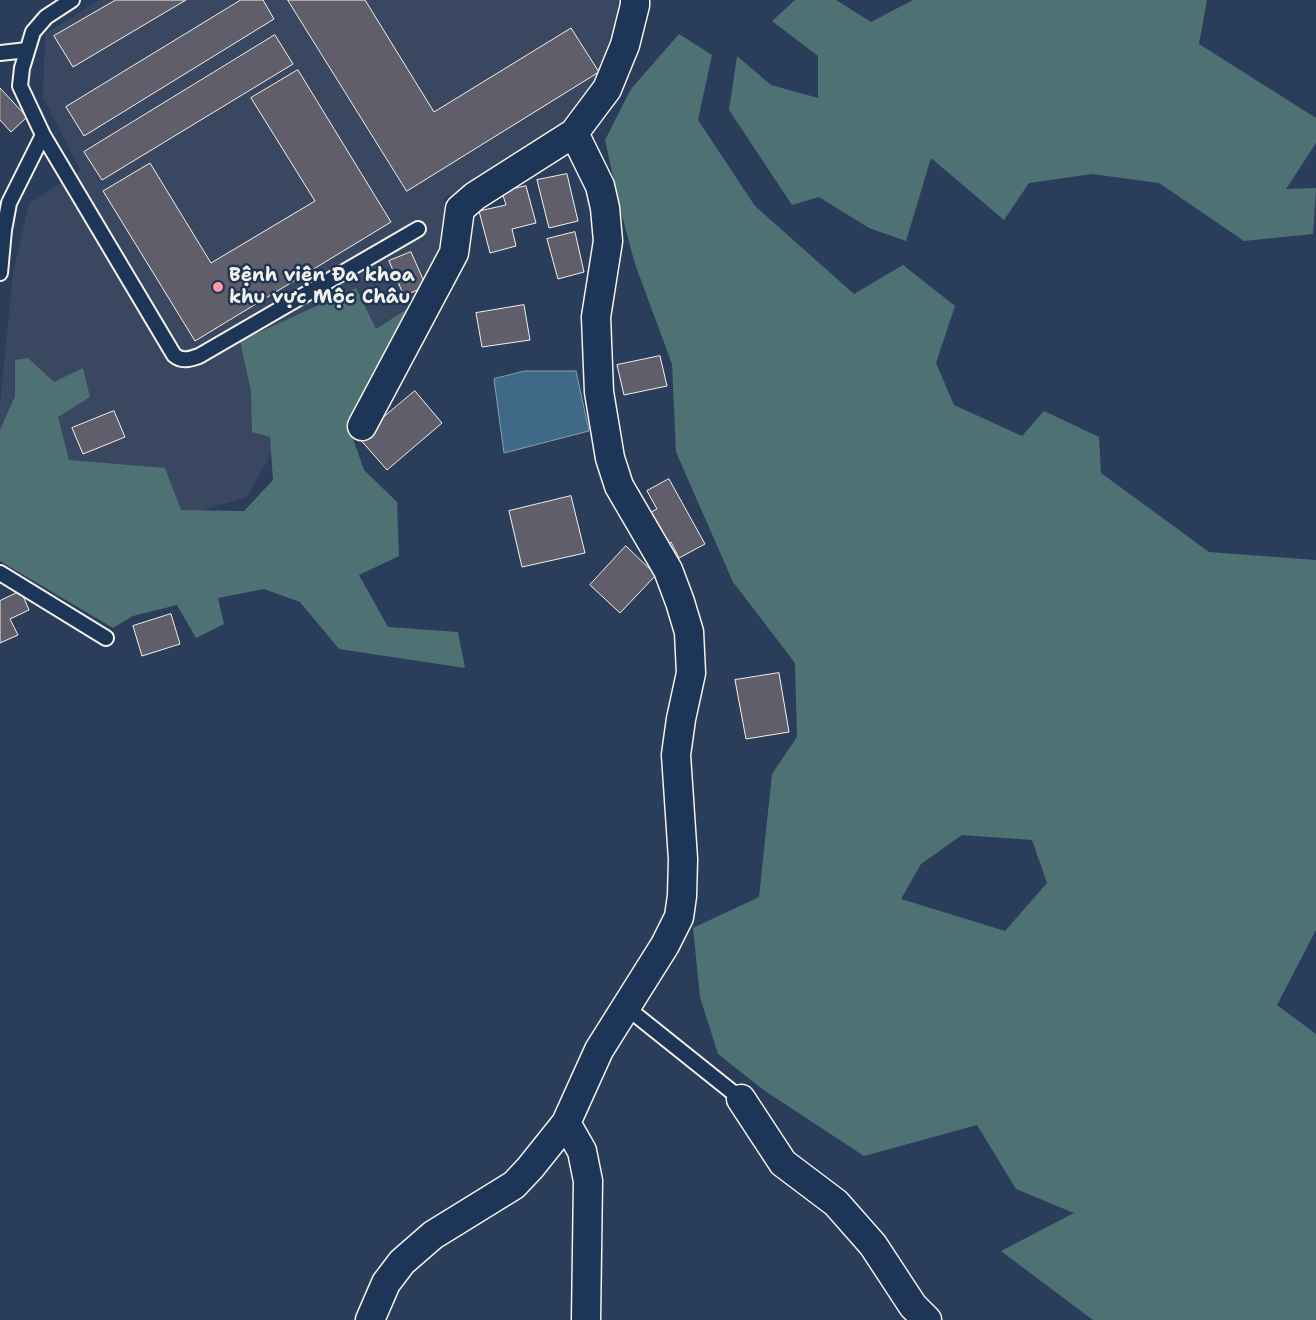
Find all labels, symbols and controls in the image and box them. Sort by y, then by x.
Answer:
place label: Bệnh viện Đa khoa khu vực Mộc Châu [229,265,415,309]
marker: Bệnh viện Đa khoa khu vực Mộc Châu [211,280,225,294]

